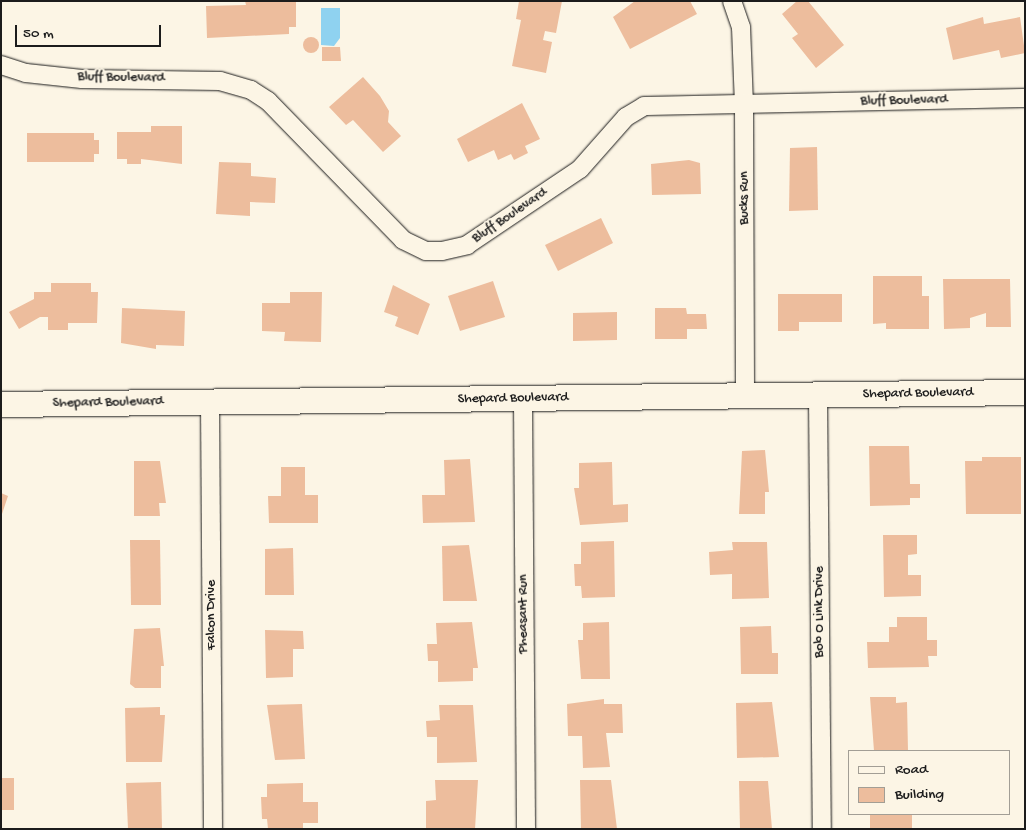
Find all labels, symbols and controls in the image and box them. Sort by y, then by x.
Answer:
scale bar [18,15,164,47]
text: 50 m [23,25,54,43]
street label: Bluff Boulevard [77,69,165,87]
street label: Bluff Boulevard [860,92,948,110]
street label: Bucks Run [737,171,753,225]
street label: Bluff Boulevard [469,185,551,247]
street label: Shepard Boulevard [862,385,974,403]
street label: Shepard Boulevard [457,390,569,408]
street label: Shepard Boulevard [52,394,164,412]
street label: Bob O Link Drive [812,566,828,658]
street label: Pheasant Run [516,574,532,654]
street label: Falcon Drive [204,580,220,650]
legend [848,750,1011,815]
text: Road [895,761,928,779]
text: Building [895,786,944,804]

